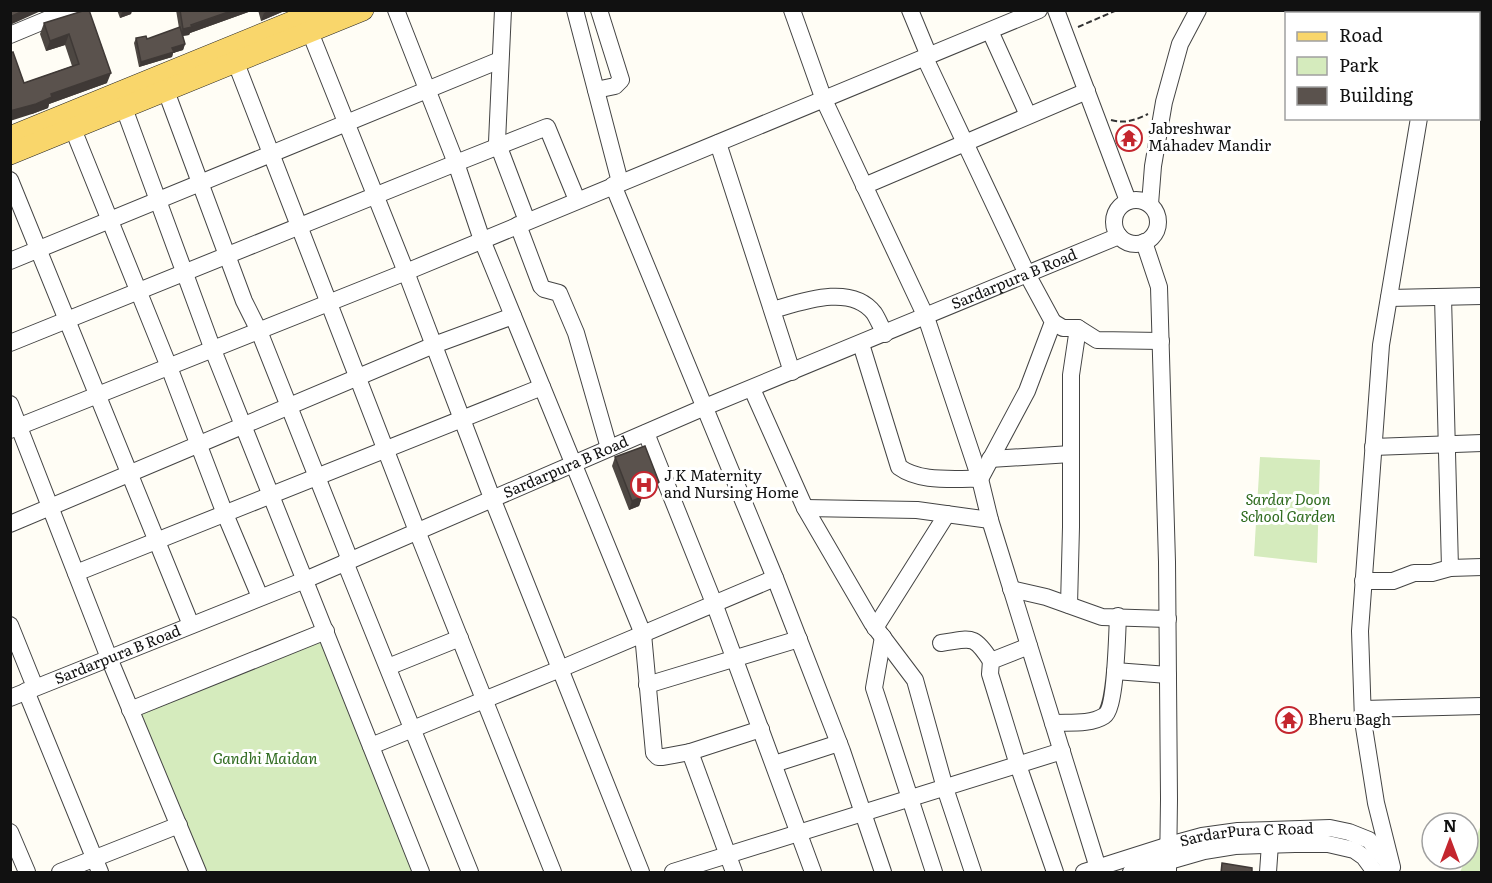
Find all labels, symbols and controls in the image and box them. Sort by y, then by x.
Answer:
legend [1285,12,1480,120]
text: Road [1339,21,1383,48]
text: Park [1339,51,1380,78]
text: Building [1339,81,1414,108]
place label: Jabreshwar Mahadev Mandir [1148,116,1271,156]
temple icon: Jabreshwar Mahadev Mandir [1114,123,1144,153]
street label: Sardarpura B Road [947,242,1080,314]
street label: Sardarpura B Road [499,429,631,503]
place label: J K Maternity and Nursing Home [664,463,799,503]
hospital icon: J K Maternity and Nursing Home [629,470,659,500]
park label: Sardar Doon School Garden [1240,487,1336,527]
street label: Sardarpura B Road [51,618,184,689]
temple icon: Bheru Bagh [1274,705,1304,735]
place label: Bheru Bagh [1308,707,1391,730]
park label: Gandhi Maidan [213,746,317,769]
north arrow [1420,811,1480,871]
text: N [1443,813,1457,837]
street label: SardarPura C Road [1177,816,1314,852]

